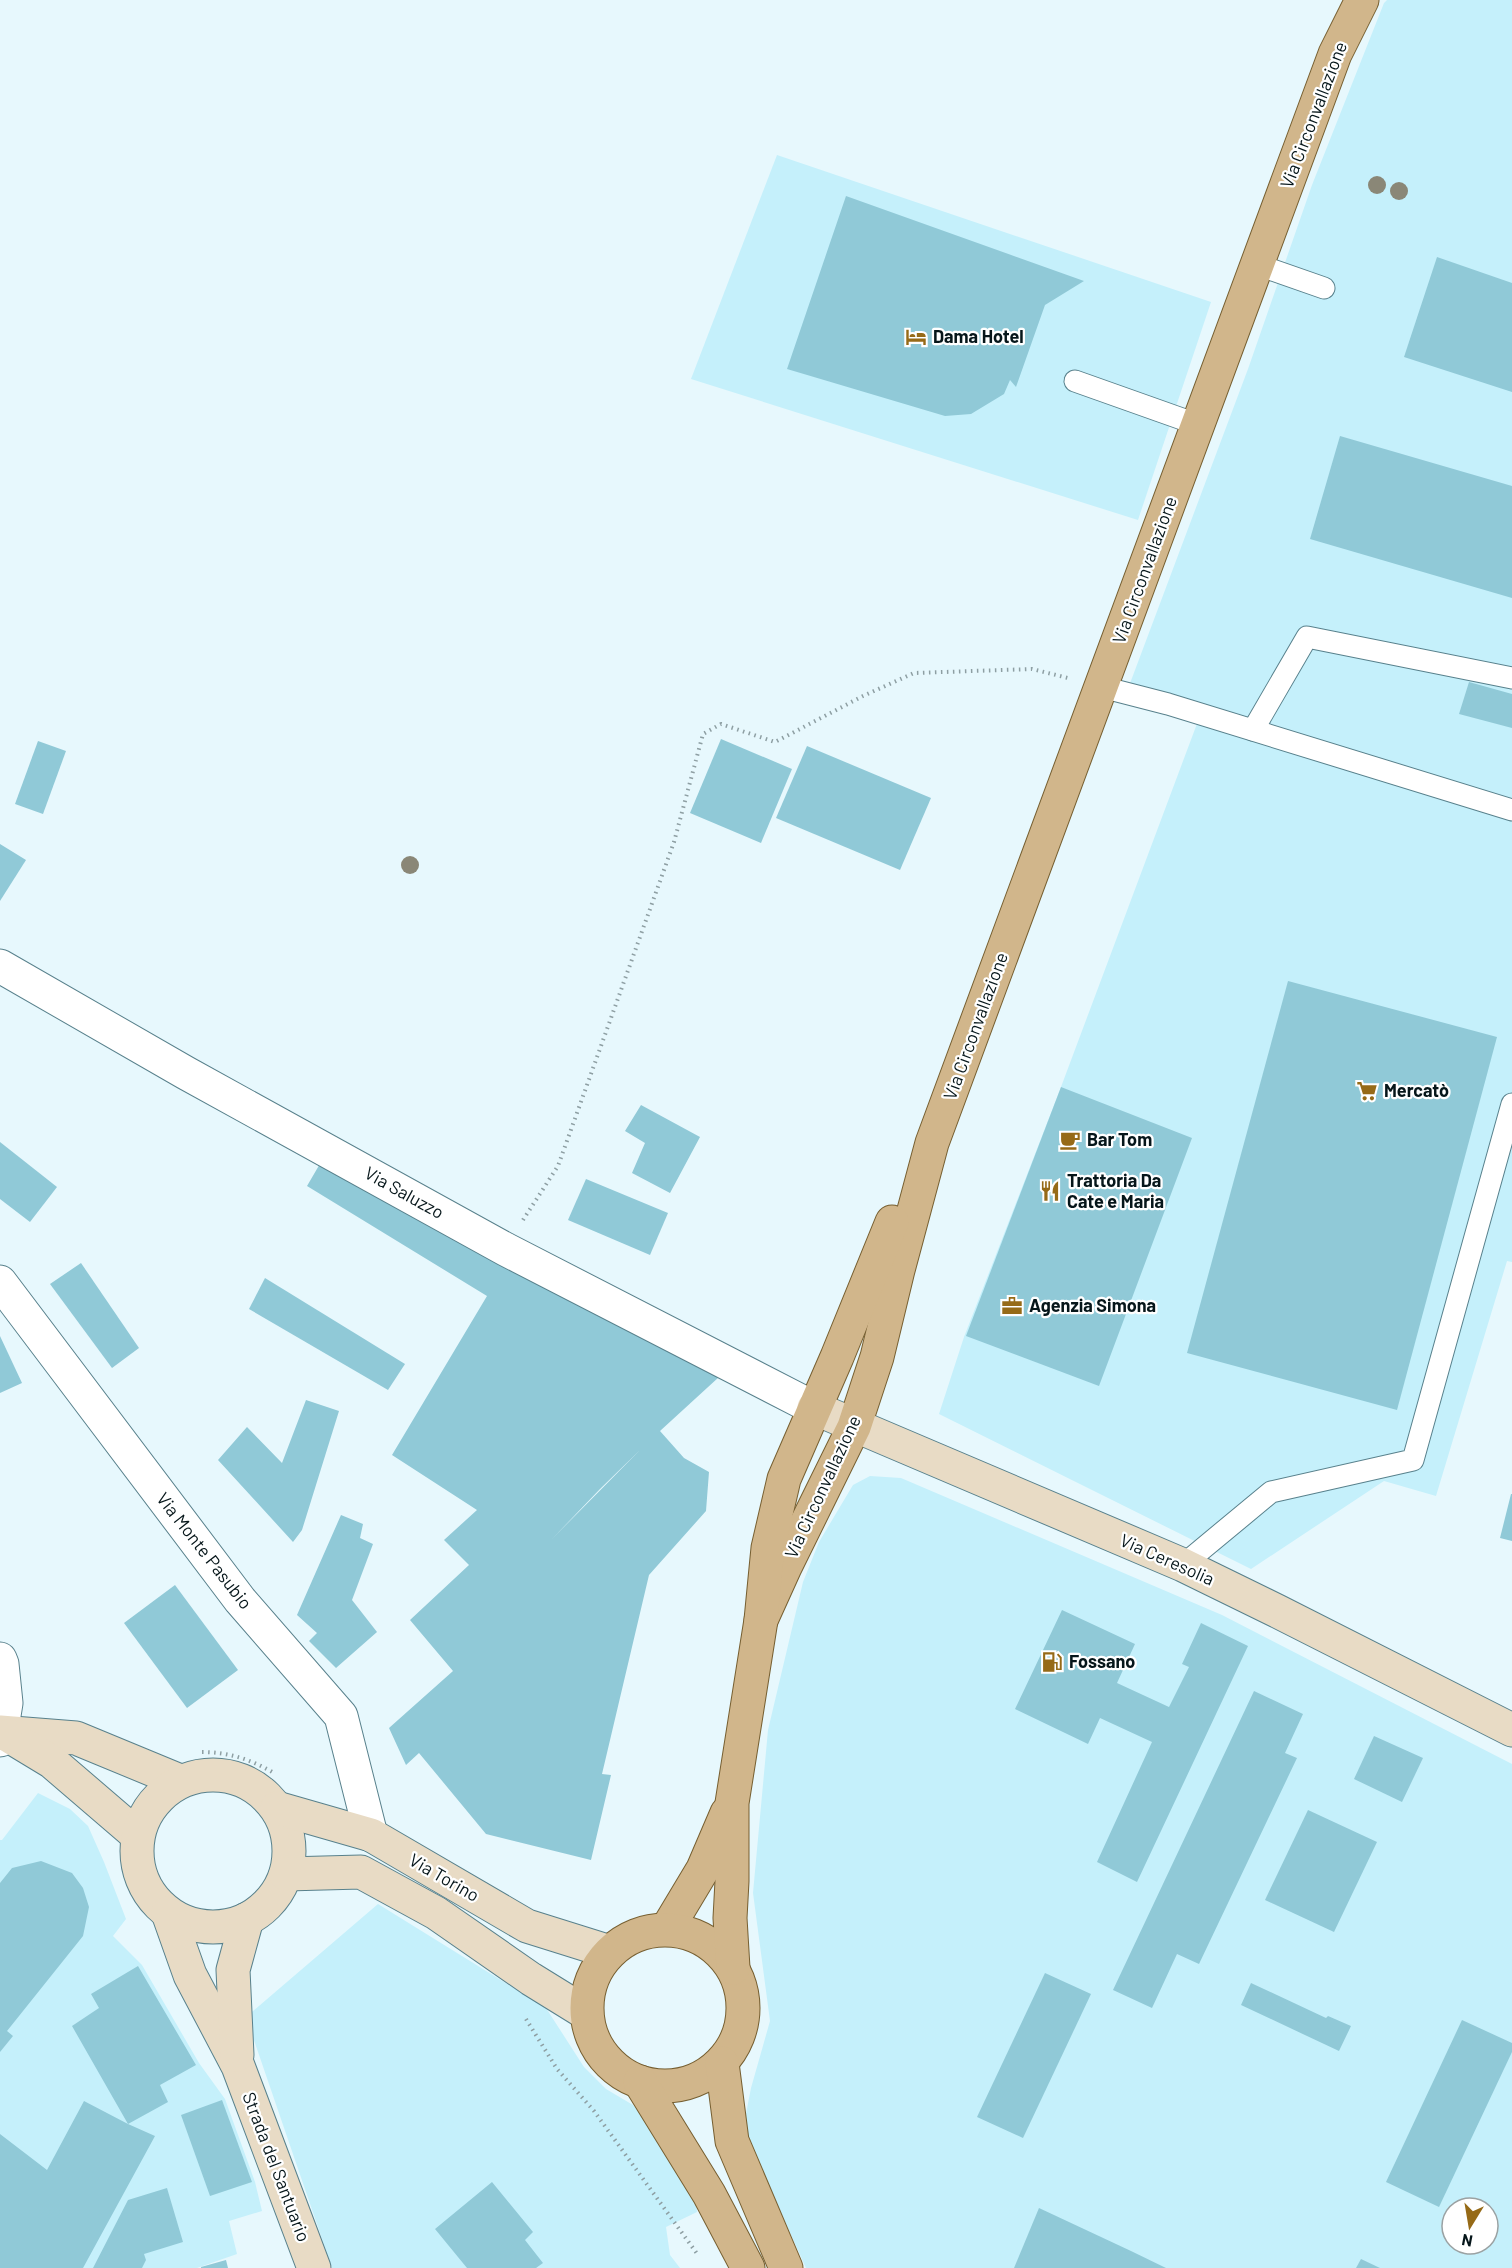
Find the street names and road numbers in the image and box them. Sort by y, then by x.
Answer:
street label: Via Circonvallazione [1275,38,1351,191]
street label: Via Circonvallazione [1107,493,1181,646]
street label: Via Circonvallazione [938,949,1012,1102]
street label: Via Saluzzo [361,1161,448,1223]
street label: Via Circonvallazione [779,1412,865,1562]
street label: Via Monte Pasubio [152,1488,257,1613]
street label: Via Ceresolia [1117,1529,1218,1590]
street label: Via Torino [406,1848,483,1906]
street label: Strada del Santuario [238,2089,316,2244]

